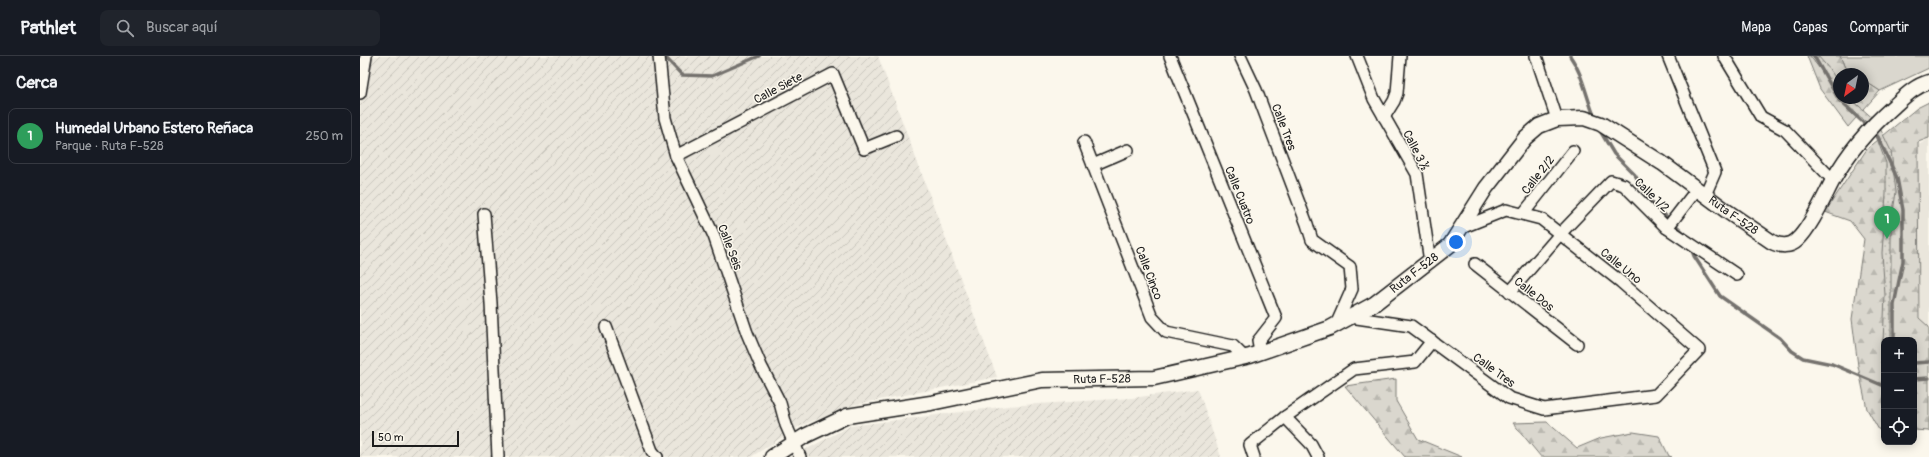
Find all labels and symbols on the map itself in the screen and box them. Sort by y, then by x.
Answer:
north arrow [1833,68,1869,104]
street label: Calle Siete [751,69,805,108]
street label: Calle Tres [1268,102,1300,153]
street label: Calle 3 ½ [1399,128,1432,173]
street label: Calle 2/2 [1519,153,1558,198]
street label: Calle Cuatro [1221,164,1258,227]
street label: Calle 1/2 [1631,175,1673,216]
street label: Ruta F-528 [1705,193,1761,238]
pin: 1 [1874,206,1900,239]
street label: Calle Seis [714,222,745,273]
your location [1446,232,1466,252]
street label: Calle Cinco [1132,244,1166,303]
street label: Calle Uno [1597,245,1645,288]
street label: Ruta F-528 [1387,250,1442,297]
street label: Calle Dos [1511,274,1557,315]
street label: Calle Tres [1470,350,1518,391]
street label: Ruta F-528 [1073,371,1131,387]
scale bar [372,429,459,448]

